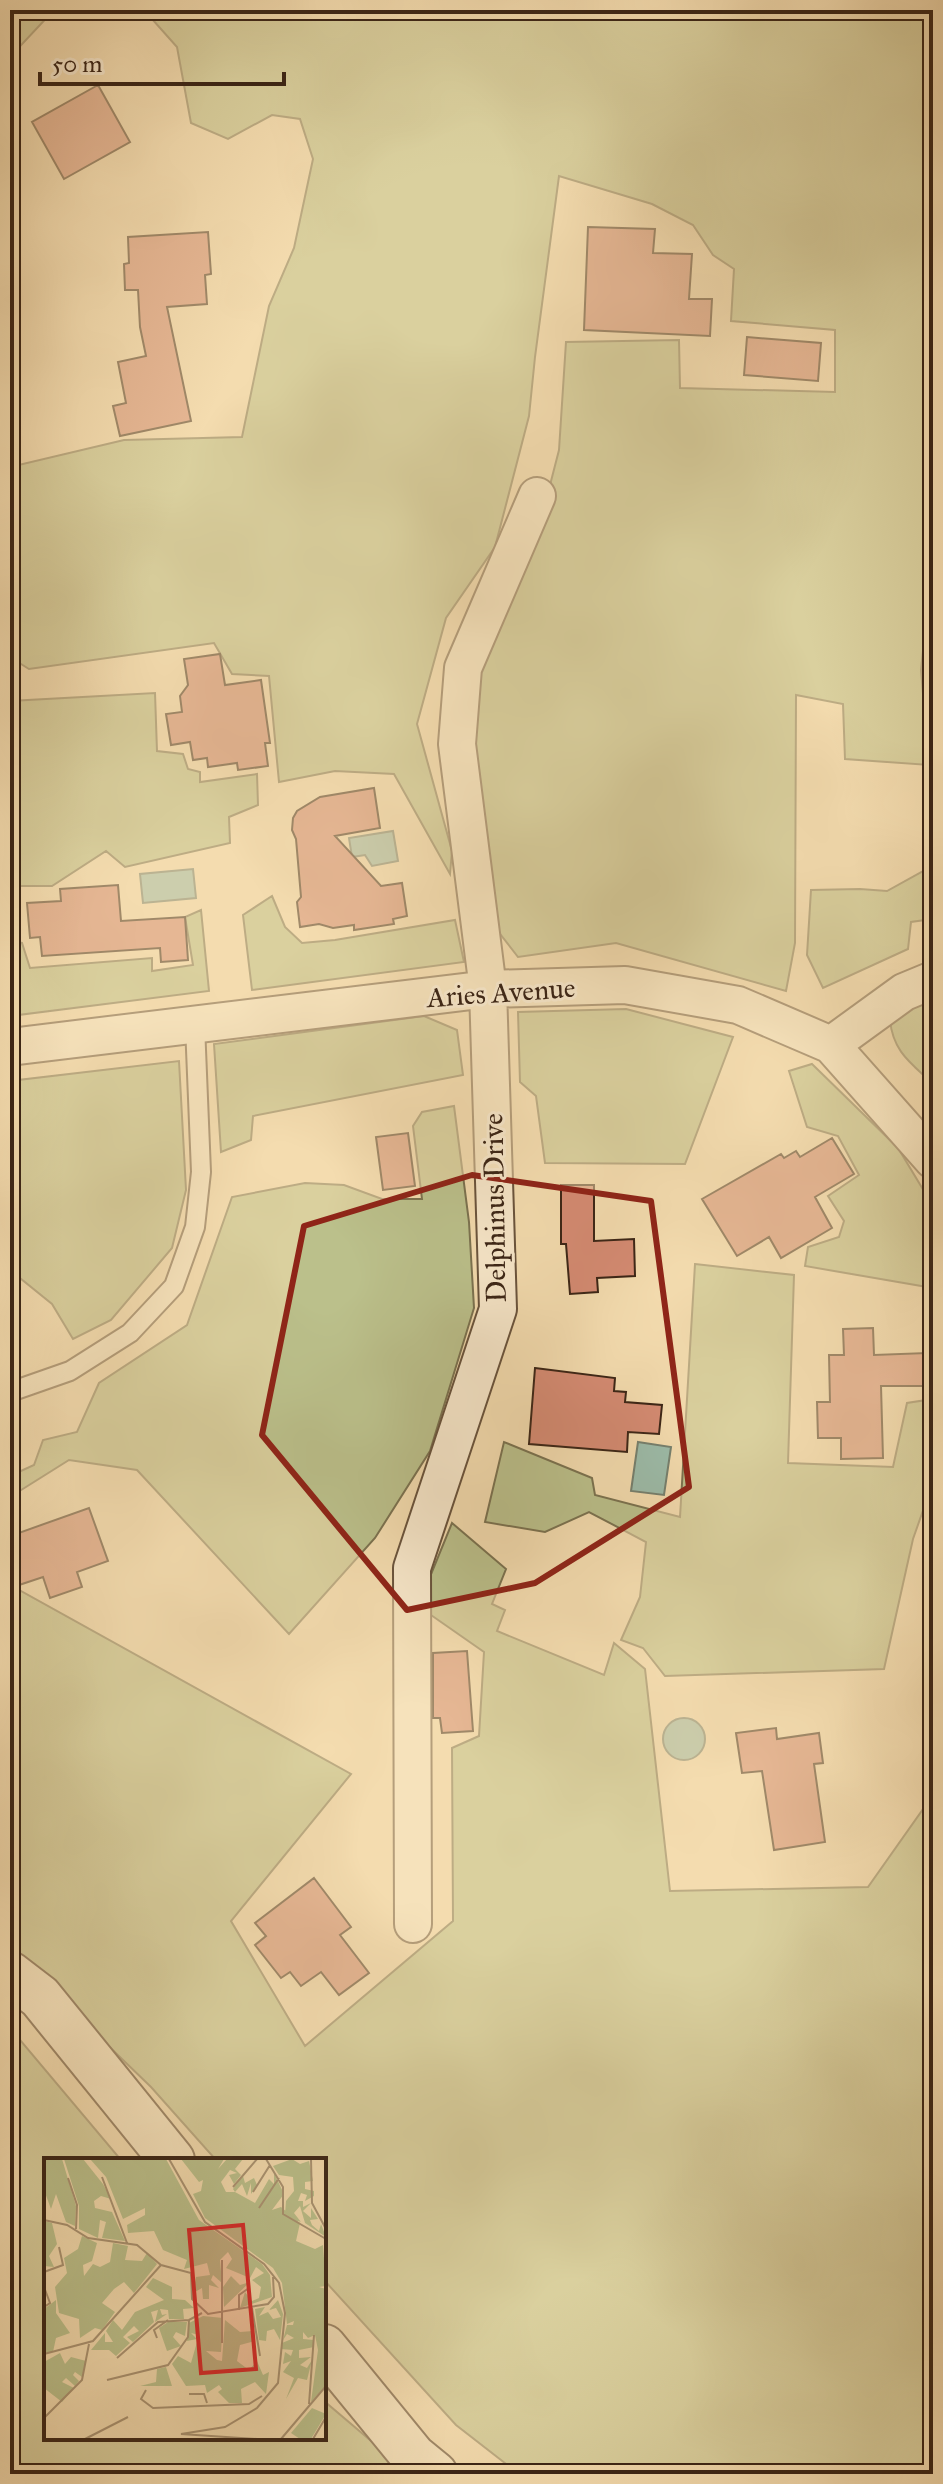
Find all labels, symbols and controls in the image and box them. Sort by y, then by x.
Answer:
scale bar [40,36,284,86]
text: 50 m [52,49,102,79]
street label: Aries Avenue [425,970,577,1015]
street label: Delphinus Drive [475,1113,514,1303]
inset map [44,2158,326,2440]

